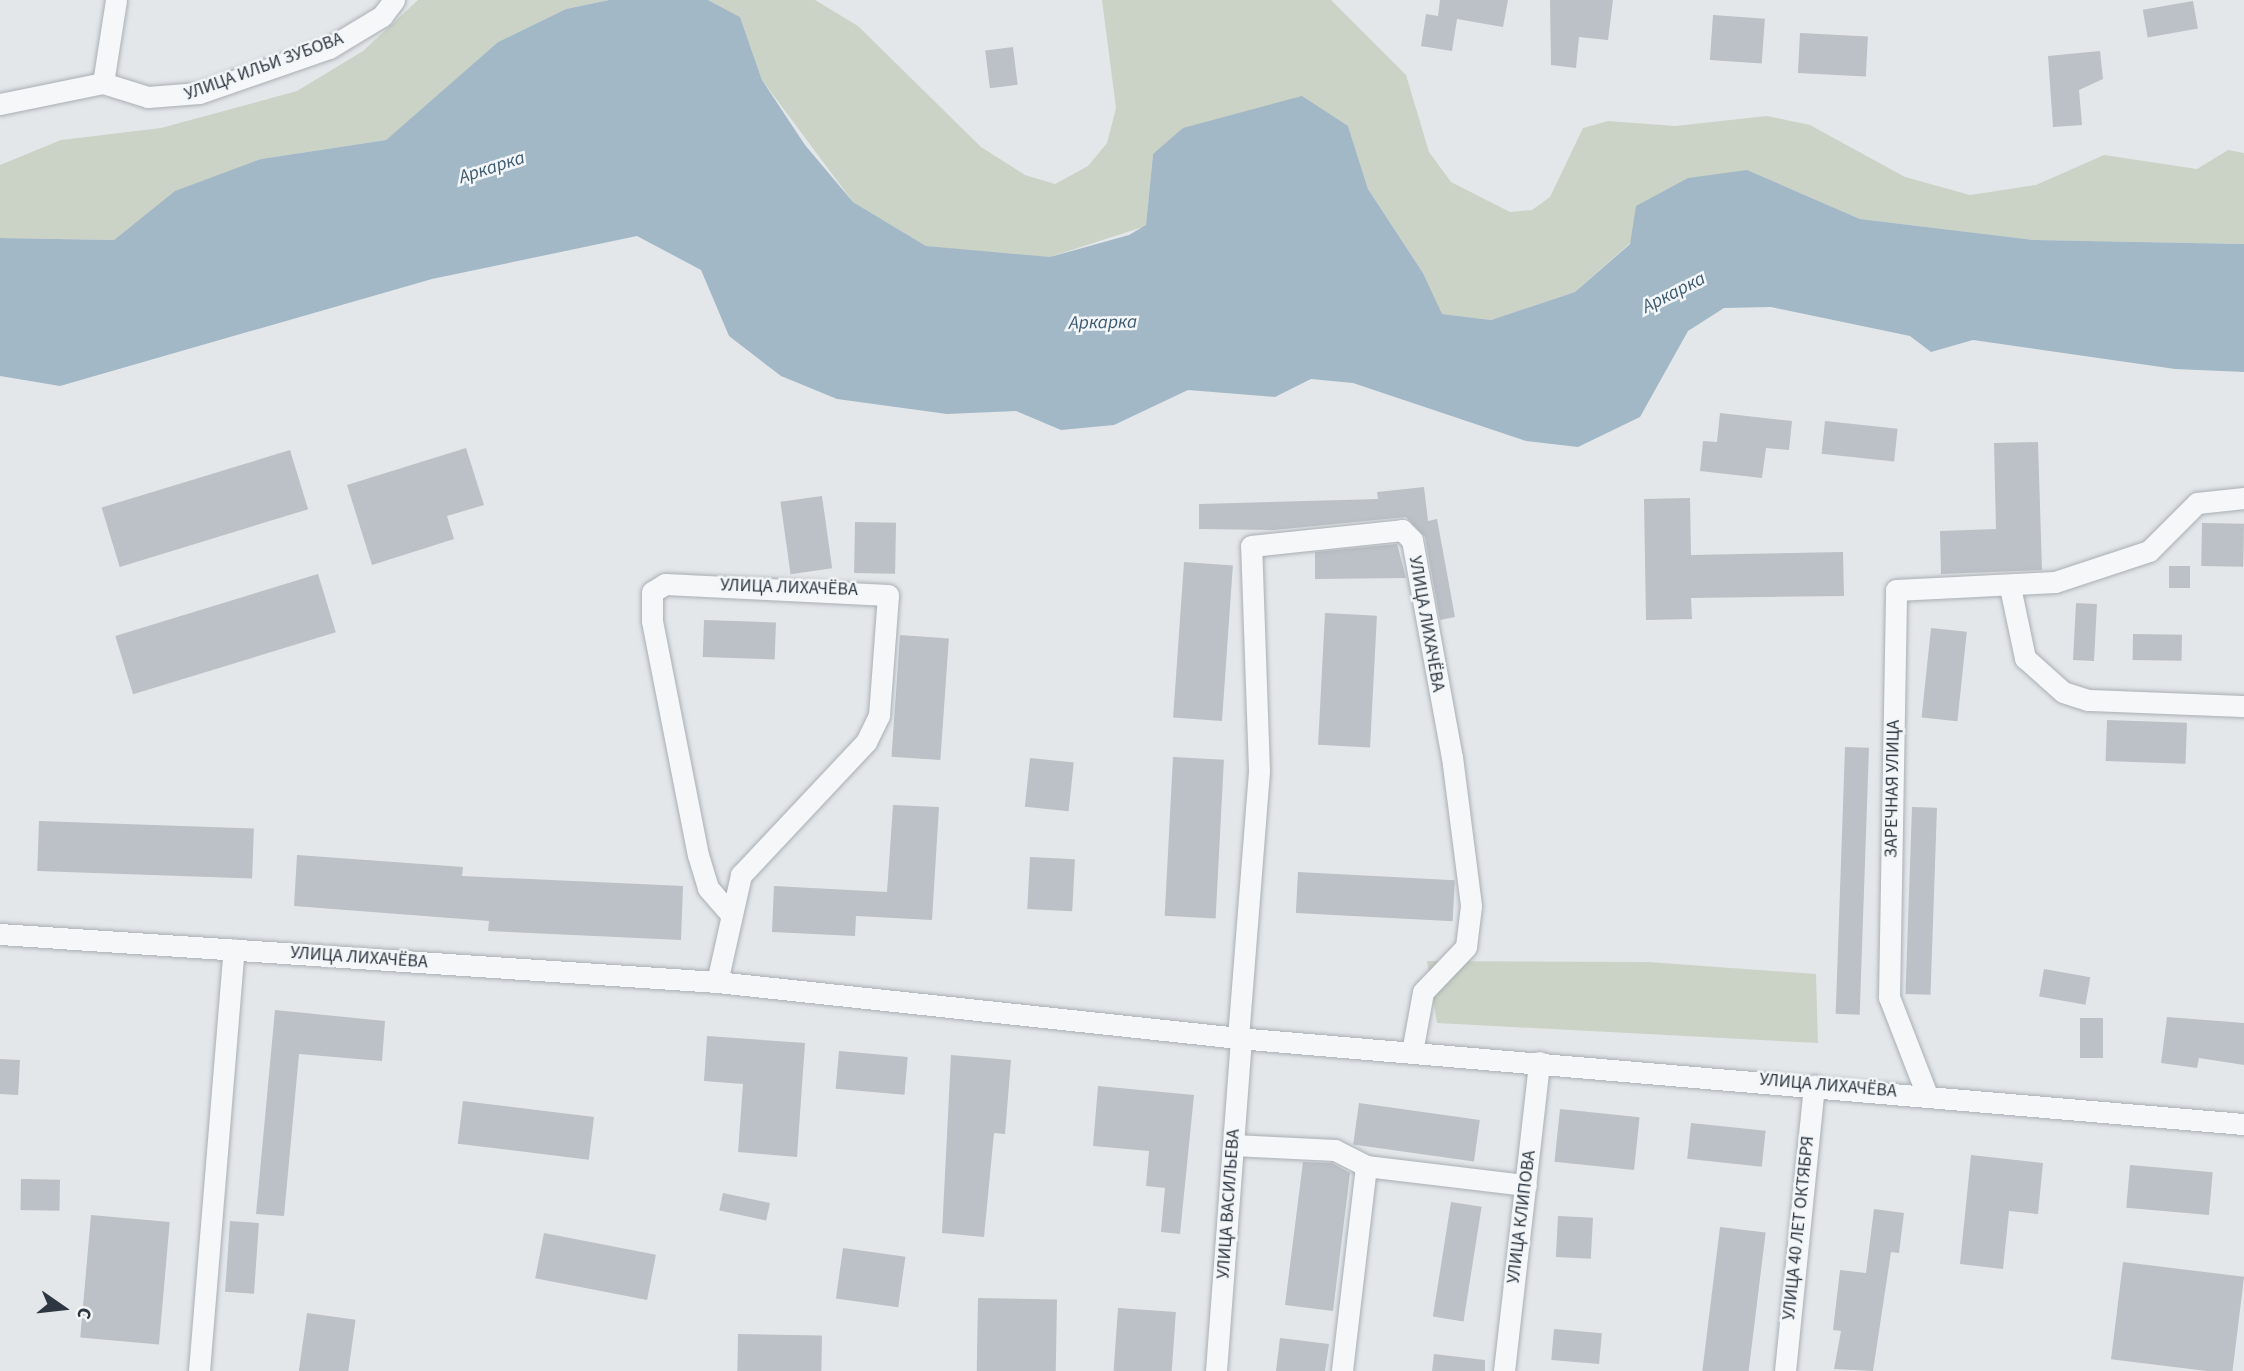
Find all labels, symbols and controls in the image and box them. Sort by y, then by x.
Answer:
street label: УЛИЦА ИЛЬИ ЗУБОВА [182,28,346,106]
water label: Аркарка [456,147,528,189]
water label: Аркарка [1639,267,1709,319]
water label: Аркарка [1069,311,1137,335]
street label: УЛИЦА ЛИХАЧЁВА [1403,554,1449,694]
street label: УЛИЦА ЛИХАЧЁВА [720,575,858,601]
street label: ЗАРЕЧНАЯ УЛИЦА [1881,720,1905,858]
street label: УЛИЦА ЛИХАЧЁВА [290,942,428,974]
street label: УЛИЦА ЛИХАЧЁВА [1758,1069,1898,1103]
street label: УЛИЦА ВАСИЛЬЕВА [1213,1128,1245,1280]
street label: УЛИЦА 40 ЛЕТ ОКТЯБРЯ [1779,1135,1819,1321]
street label: УЛИЦА КЛИПОВА [1503,1149,1541,1285]
north arrow [28,1273,98,1343]
text: С [69,1305,98,1322]

